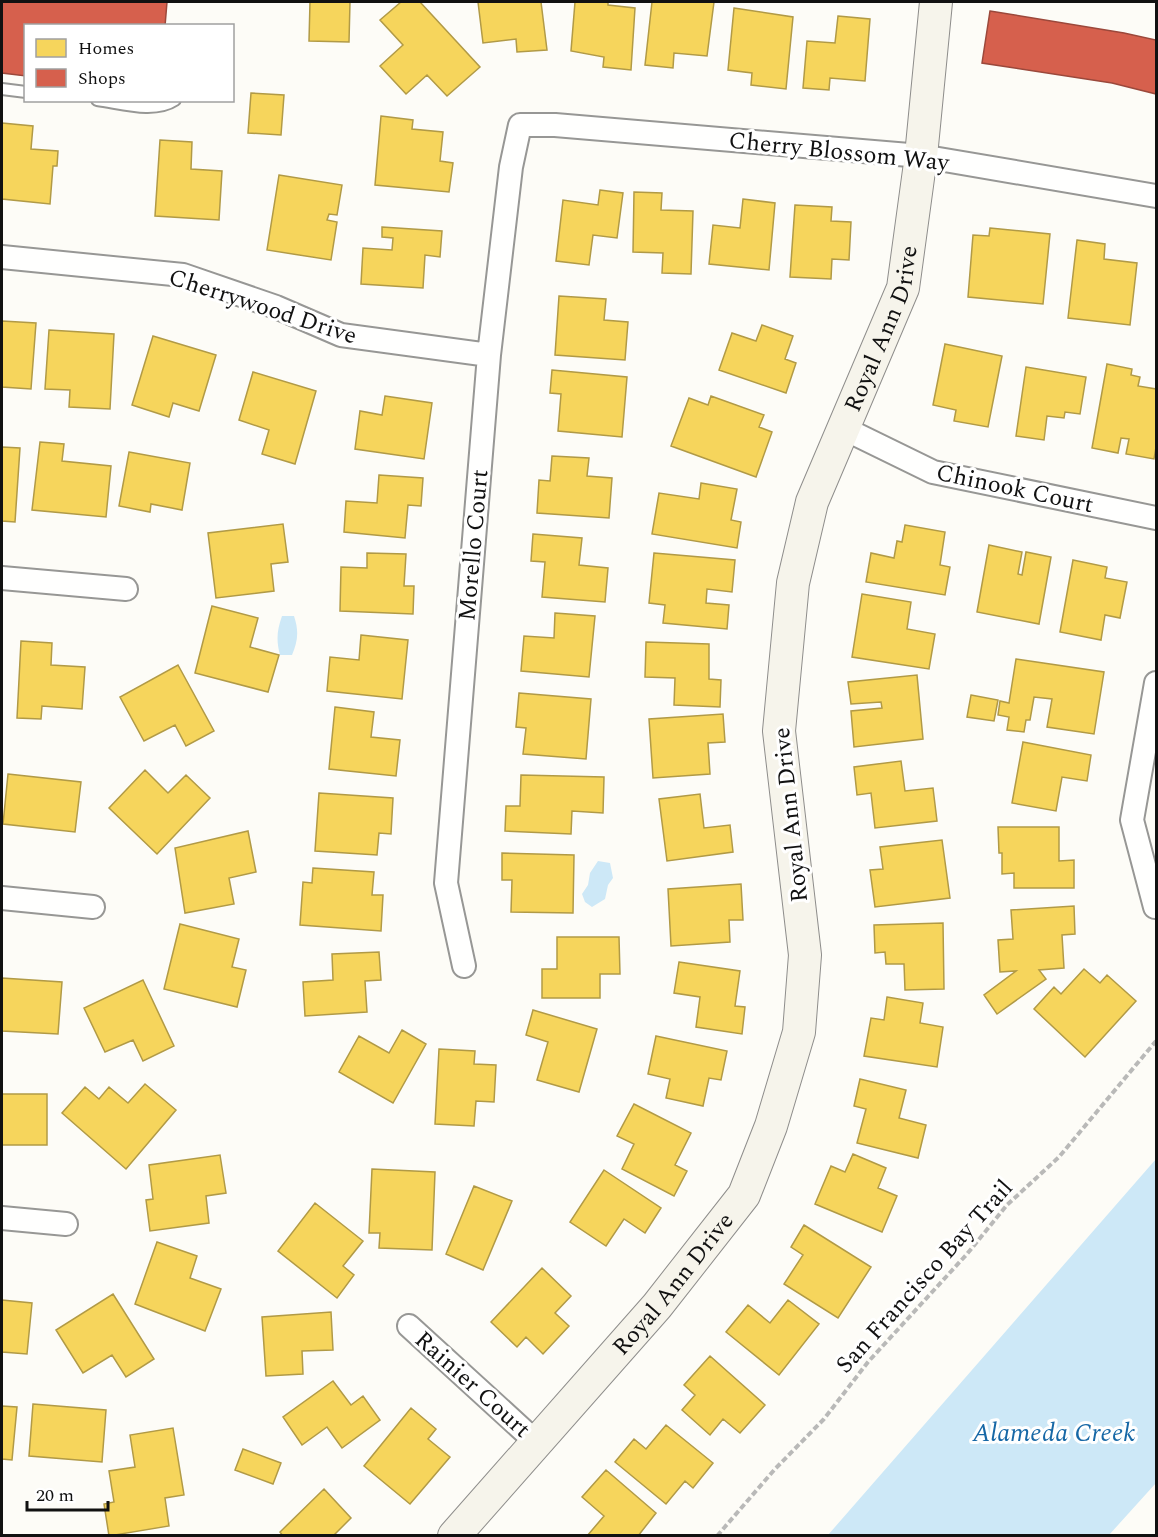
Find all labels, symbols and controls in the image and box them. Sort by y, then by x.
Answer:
legend [24,24,234,102]
text: Homes [78,35,134,62]
text: Shops [78,65,126,92]
street label: Cherry Blossom Way [727,123,952,182]
street label: Royal Ann Drive [835,243,928,418]
street label: Cherrywood Drive [164,260,361,354]
street label: Chinook Court [933,455,1097,523]
street label: Morello Court [449,468,499,622]
street label: Royal Ann Drive [764,726,818,904]
street label: San Francisco Bay Trail [827,1171,1022,1382]
street label: Royal Ann Drive [604,1205,743,1364]
street label: Rainier Court [406,1323,539,1447]
water label: Alameda Creek [972,1413,1135,1453]
scale bar [27,1474,108,1512]
text: 20 m [36,1482,74,1509]

